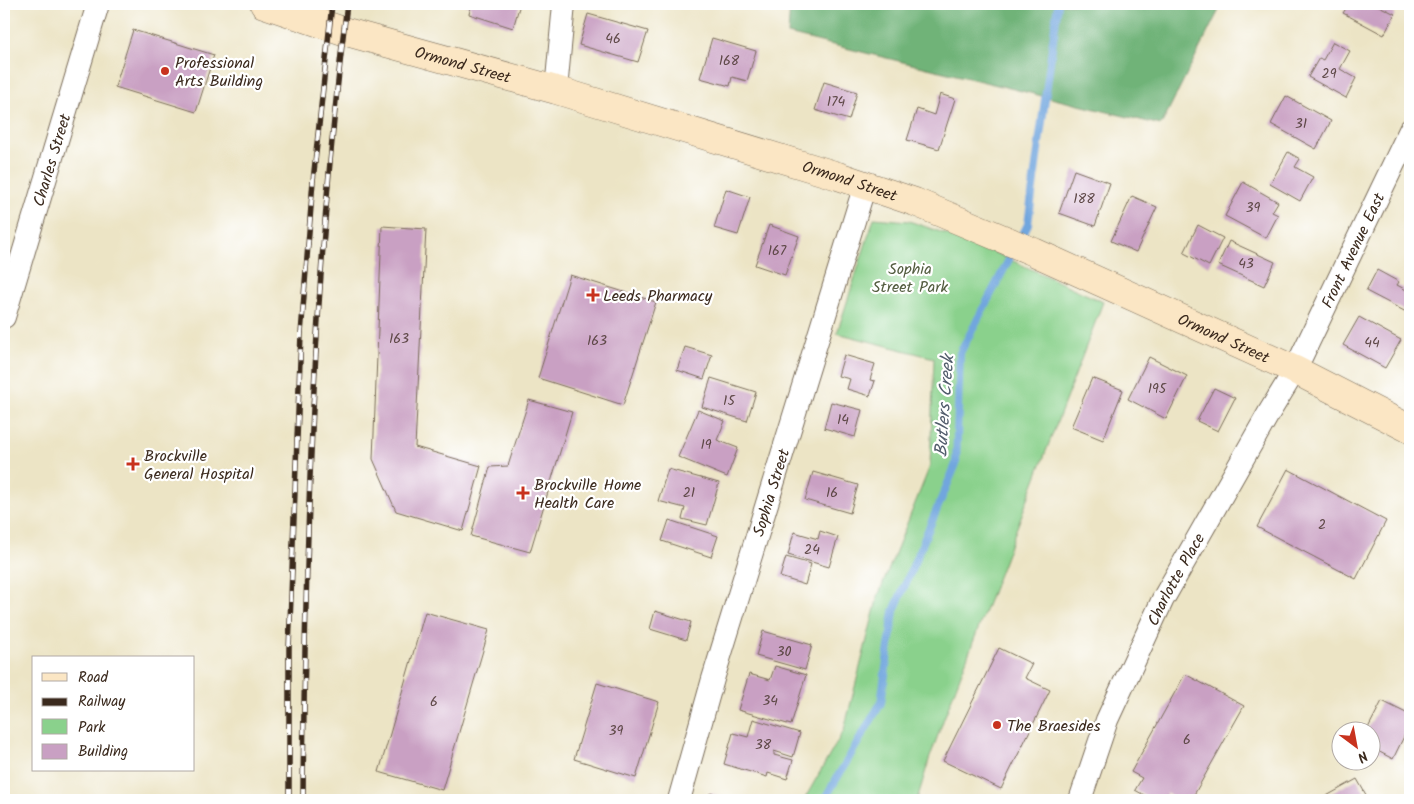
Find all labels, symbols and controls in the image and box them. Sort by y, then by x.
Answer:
house number: 46 [605,28,621,50]
street label: Ormond Street [412,40,514,91]
house number: 168 [719,50,740,72]
place label: Professional Arts Building [175,51,263,94]
house number: 29 [1322,63,1337,85]
marker: Professional Arts Building [159,65,171,77]
house number: 174 [827,91,846,113]
street label: Charles Street [27,110,79,210]
house number: 31 [1295,113,1307,135]
street label: Ormond Street [799,155,901,209]
house number: 188 [1073,188,1095,210]
street label: Front Avenue East [1315,188,1393,313]
house number: 39 [1246,197,1261,219]
house number: 167 [768,240,787,262]
house number: 43 [1238,253,1254,275]
park label: Sophia Street Park [872,257,948,300]
place label: Leeds Pharmacy [603,284,713,309]
marker: Leeds Pharmacy [587,289,599,301]
street label: Ormond Street [1173,307,1274,371]
house number: 163 [389,328,409,350]
house number: 163 [587,330,607,352]
house number: 44 [1364,332,1380,354]
water label: Butlers Creek [927,352,964,458]
house number: 195 [1148,378,1168,400]
house number: 15 [723,390,736,412]
house number: 14 [837,409,849,431]
house number: 19 [700,434,712,456]
place label: Brockville General Hospital [144,444,254,487]
street label: Sophia Street [747,445,797,540]
marker: Brockville General Hospital [126,457,140,471]
place label: Brockville Home Health Care [534,473,641,516]
house number: 21 [683,482,695,504]
house number: 16 [826,482,838,504]
marker: Brockville Home Health Care [516,486,530,500]
house number: 2 [1318,514,1326,536]
street label: Charlotte Place [1141,529,1212,630]
house number: 24 [804,539,820,561]
house number: 30 [777,641,792,663]
legend [32,656,195,772]
text: Road [78,666,109,690]
text: Railway [78,690,126,714]
house number: 34 [762,690,778,712]
house number: 6 [430,691,438,713]
place label: The Braesides [1007,714,1101,739]
text: Park [78,716,106,740]
marker: The Braesides [991,719,1003,731]
house number: 39 [609,720,624,742]
north arrow [1332,722,1382,772]
house number: 6 [1183,729,1191,751]
house number: 38 [755,734,772,756]
text: Building [78,740,128,764]
text: N [1353,745,1372,768]

